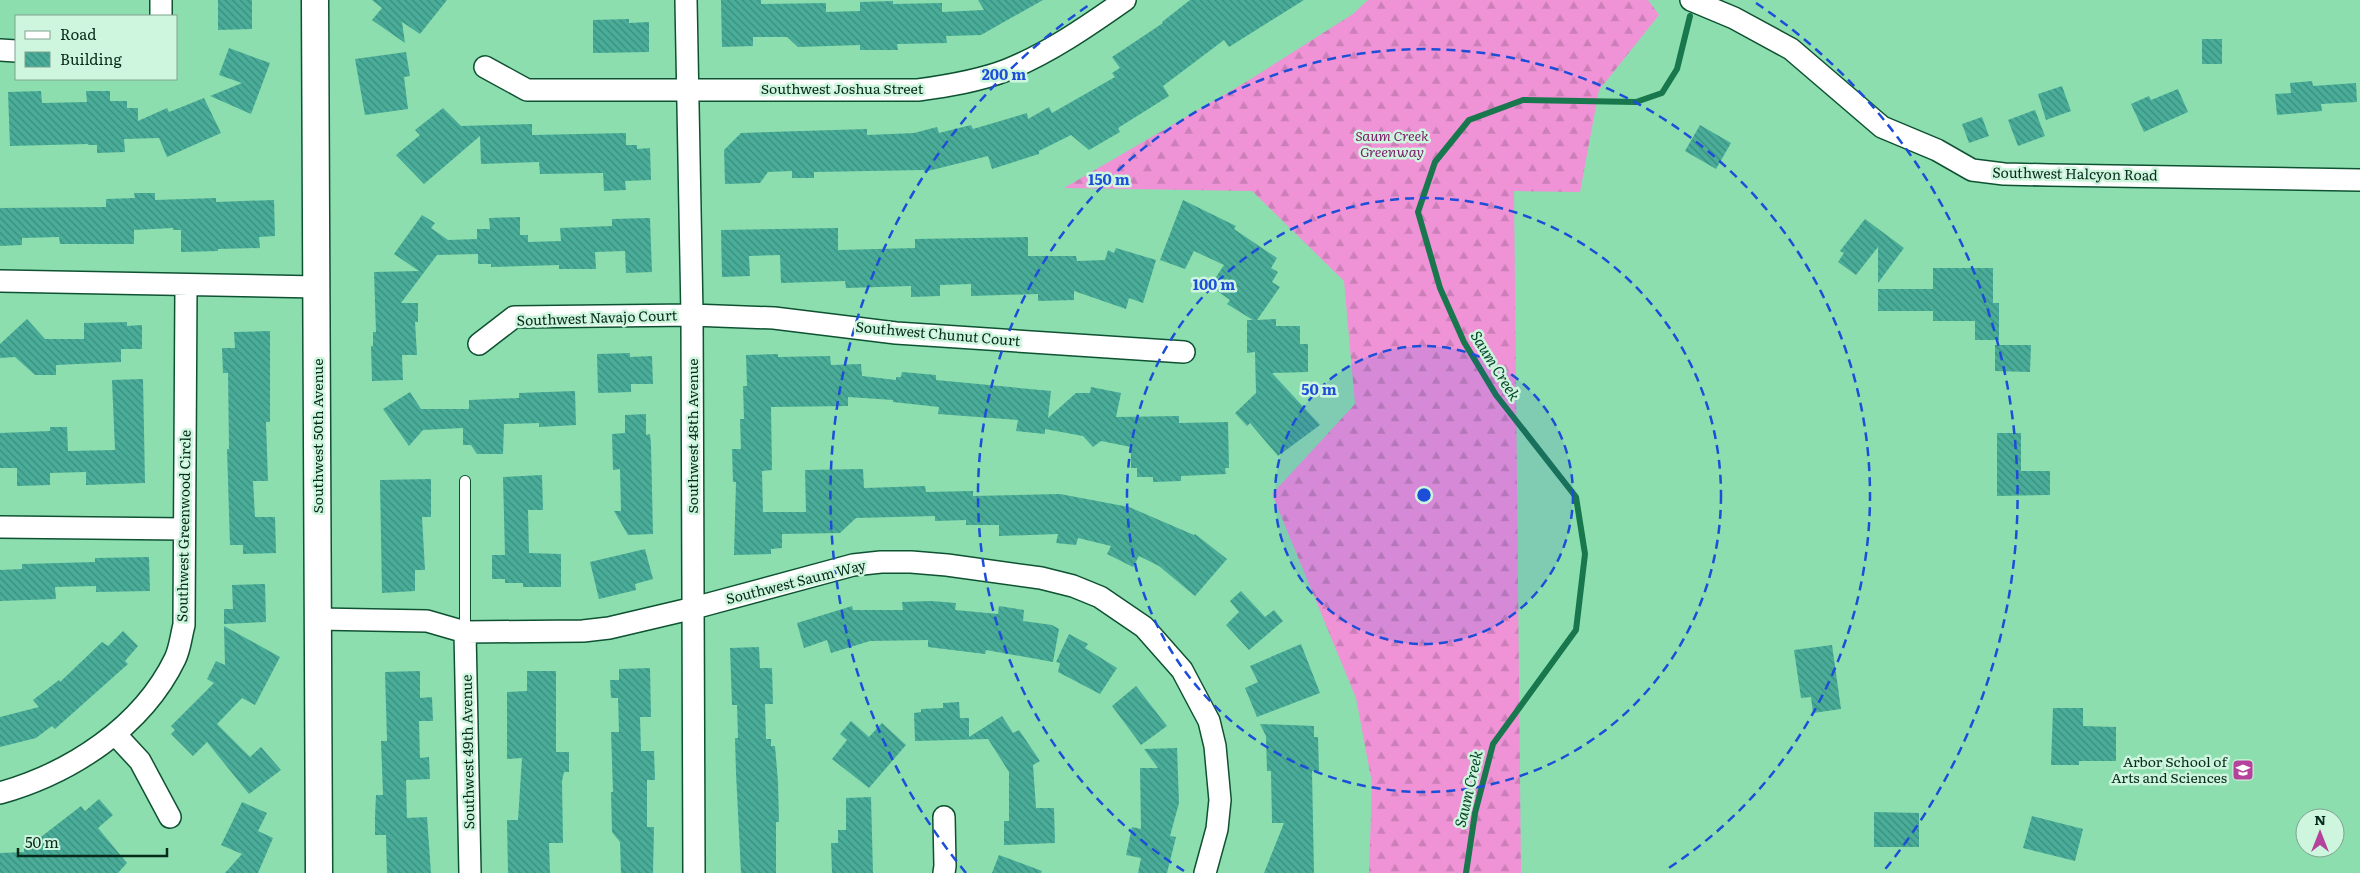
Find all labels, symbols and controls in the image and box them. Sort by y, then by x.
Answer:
legend [15,15,178,80]
text: Road [60,22,96,45]
text: Building [60,47,122,70]
text: 200 m [982,62,1026,85]
street label: Southwest Joshua Street [761,78,924,98]
park label: Saum Creek Greenway [1355,125,1429,161]
street label: Southwest Halcyon Road [1992,162,2158,184]
text: 150 m [1088,167,1130,190]
text: 100 m [1193,272,1235,295]
street label: Southwest Navajo Court [516,304,678,330]
street label: Southwest Chunut Court [855,316,1022,350]
water label: Saum Creek [1466,326,1527,405]
street label: Southwest 48th Avenue [682,358,702,514]
street label: Southwest 50th Avenue [307,359,327,514]
text: 50 m [1301,377,1337,400]
street label: Southwest Greenwood Circle [171,430,195,622]
centre of rings [1415,486,1433,504]
street label: Southwest Saum Way [724,554,869,608]
street label: Southwest 49th Avenue [456,674,478,830]
water label: Saum Creek [1448,747,1488,829]
place label: Arbor School of Arts and Sciences [2111,751,2229,787]
school or university icon: Arbor School of Arts and Sciences [2231,758,2255,782]
north arrow [2295,808,2345,858]
text: N [2314,809,2326,829]
scale bar [18,826,166,858]
text: 50 m [25,830,59,853]

